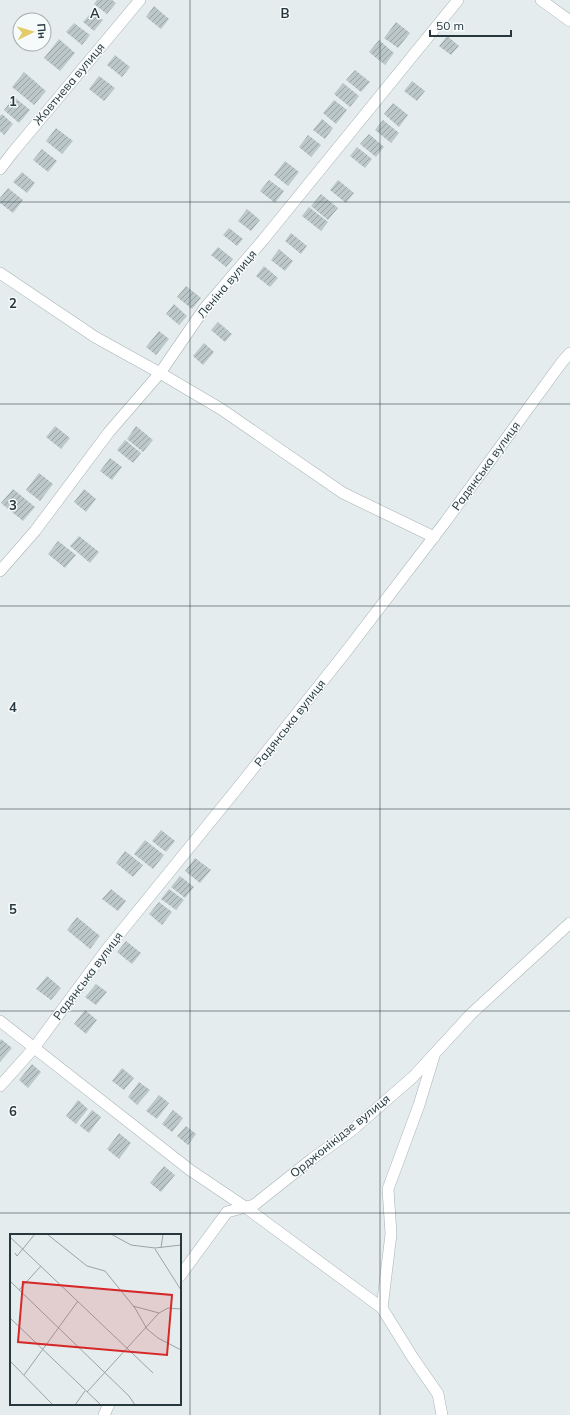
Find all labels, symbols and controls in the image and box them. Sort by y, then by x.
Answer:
text: A [90,5,100,21]
text: B [281,5,290,21]
north arrow [12,12,52,52]
scale bar [430,12,511,38]
text: 50 m [436,18,464,33]
text: Пн [34,23,50,40]
street label: Жовтнева вулиця [30,39,107,128]
text: 1 [9,93,17,109]
street label: Леніна вулиця [194,246,260,321]
text: 2 [9,295,17,311]
street label: Радянська вулиця [448,418,523,513]
text: 3 [9,497,17,513]
street label: Радянська вулиця [251,676,328,769]
text: 4 [9,699,17,715]
text: 5 [9,901,17,917]
street label: Радянська вулиця [50,929,126,1023]
street label: Орджонікідзе вулиця [287,1091,393,1181]
text: 6 [9,1103,17,1119]
inset map [10,1234,181,1405]

